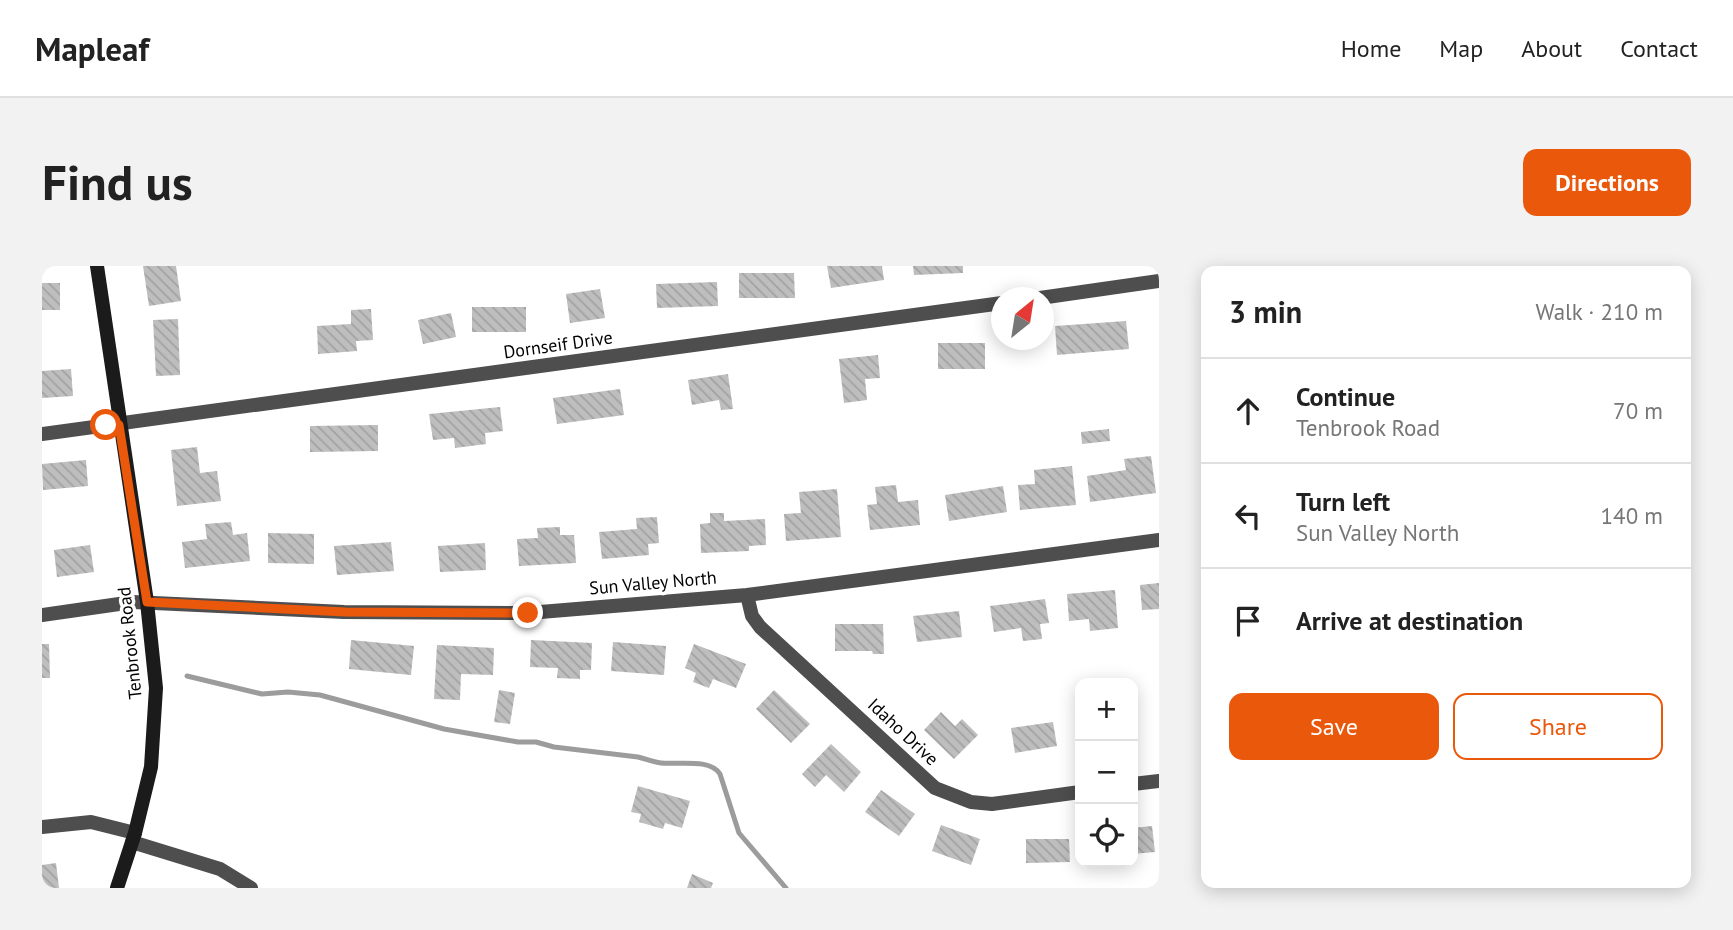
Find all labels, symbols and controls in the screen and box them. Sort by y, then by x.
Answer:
text: Mapleaf [35,27,149,70]
text: Home [1341,33,1401,64]
text: Map [1439,33,1483,64]
text: About [1521,33,1582,64]
text: Contact [1620,33,1698,64]
button: Directions [1523,149,1691,216]
text: Find us [42,150,193,214]
north arrow [991,287,1054,350]
text: 3 min [1229,292,1302,331]
text: Walk · 210 m [1536,297,1663,326]
street label: Dornseif Drive [502,325,614,364]
text: Continue [1296,380,1395,413]
icon: ahead [1229,392,1267,430]
text: 70 m [1613,396,1663,425]
route start [90,409,121,440]
text: Tenbrook Road [1296,413,1440,442]
text: Turn left [1296,485,1390,518]
icon: left [1229,497,1267,535]
text: 140 m [1601,501,1663,530]
text: Sun Valley North [1296,518,1459,547]
street label: Sun Valley North [588,565,718,600]
street label: Tenbrook Road [112,586,147,700]
route end [512,597,543,628]
icon: arrive [1229,602,1267,640]
text: Arrive at destination [1296,604,1523,637]
map controls [1075,678,1138,867]
button: + [1075,678,1138,741]
street label: Idaho Drive [863,693,944,770]
button: Save [1229,693,1439,760]
button: Share [1453,693,1663,760]
button: − [1075,741,1138,804]
button: locate [1075,804,1138,867]

